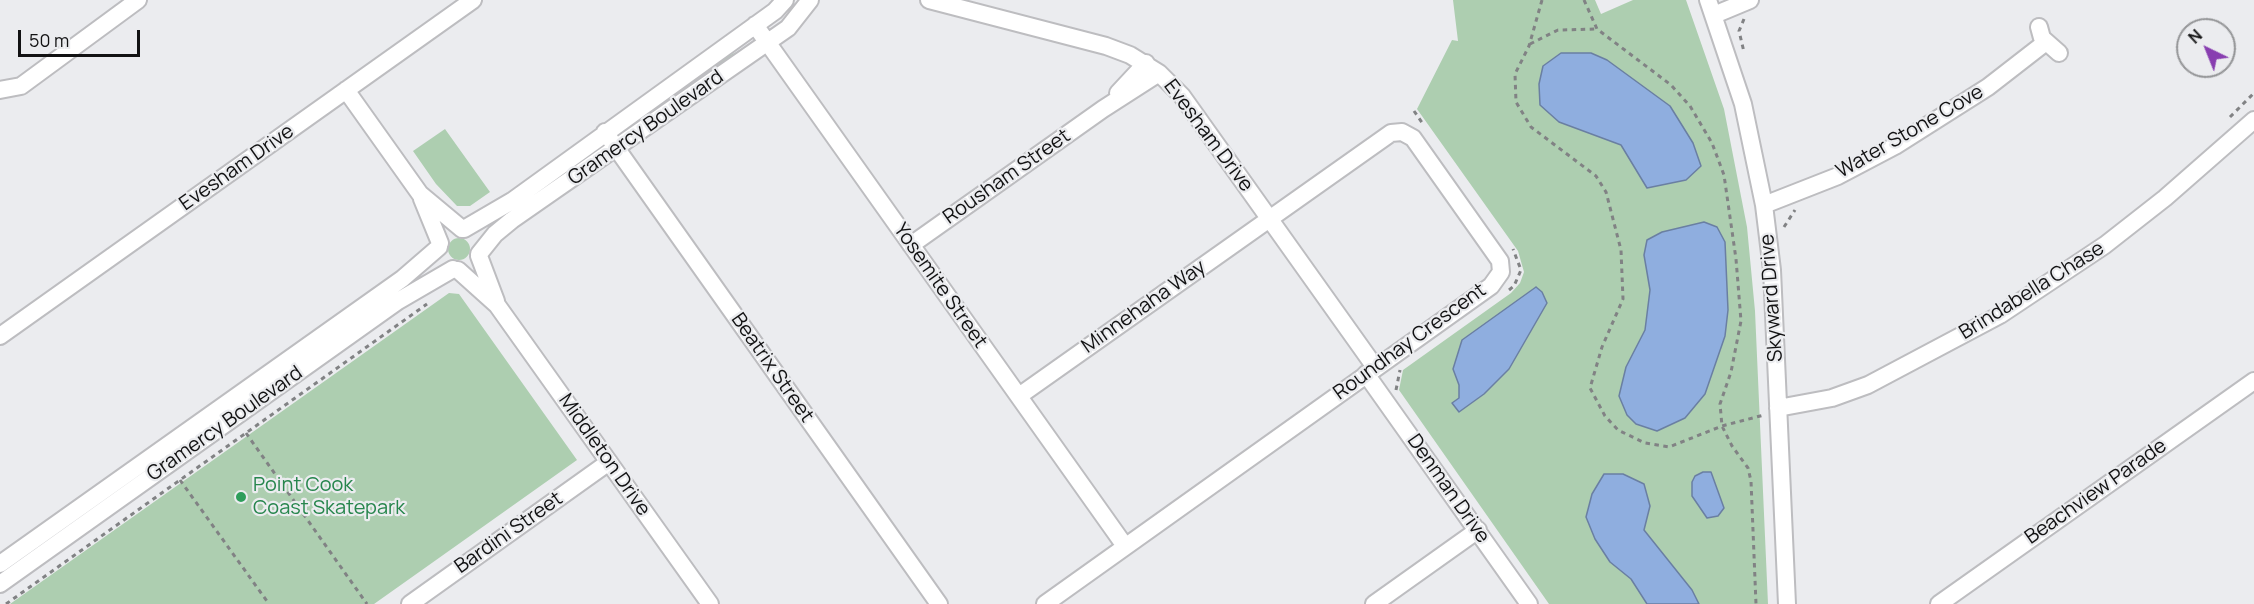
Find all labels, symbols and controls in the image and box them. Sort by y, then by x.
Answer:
scale bar [21,18,142,56]
north arrow [2176,18,2236,78]
text: N [2183,24,2207,48]
text: 50 m [29,28,69,52]
street label: Gramercy Boulevard [564,65,728,191]
street label: Evesham Drive [1158,75,1258,197]
street label: Water Stone Cove [1832,80,1988,184]
street label: Evesham Drive [175,120,299,216]
street label: Rousham Street [939,124,1075,230]
street label: Yosemite Street [888,219,992,353]
street label: Skyward Drive [1756,233,1788,363]
street label: Brindabella Chase [1955,237,2109,345]
street label: Minnehaha Way [1077,255,1211,359]
street label: Roundhay Crescent [1329,279,1491,405]
street label: Beatrix Street [725,309,819,427]
street label: Gramercy Boulevard [143,361,307,487]
street label: Middleton Drive [553,389,655,521]
street label: Denman Drive [1402,430,1494,548]
street label: Beachview Parade [2021,434,2171,550]
place label: Point Cook Coast Skatepark [253,473,405,520]
street label: Bardini Street [450,487,568,579]
marker: Point Cook Coast Skatepark [234,490,248,504]

